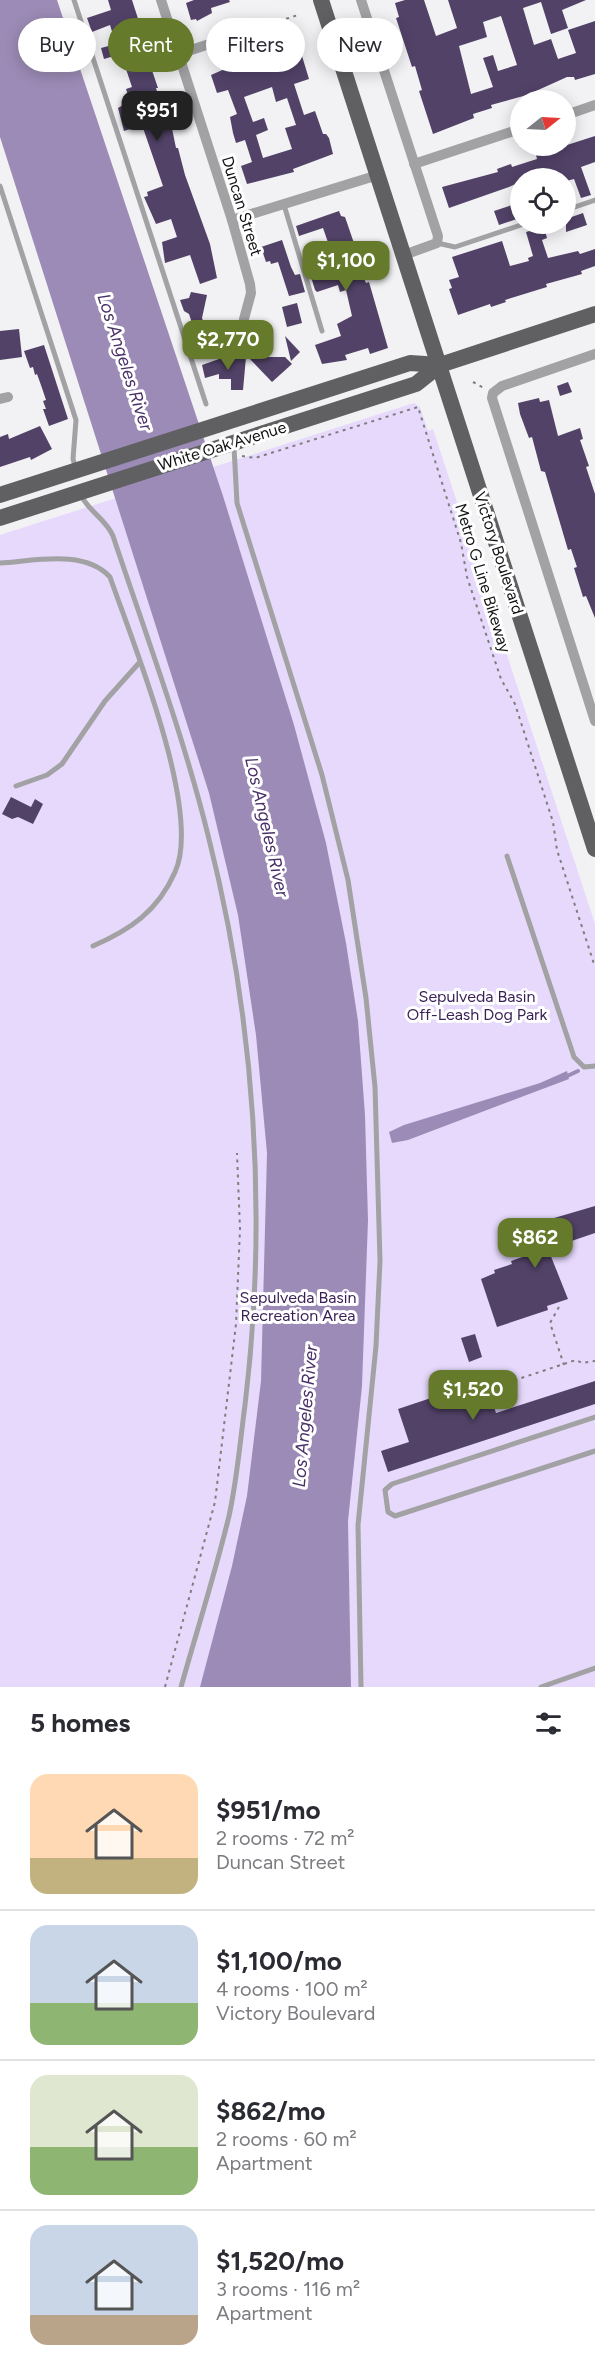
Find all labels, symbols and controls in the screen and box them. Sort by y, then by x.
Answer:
chip: Buy [18,18,96,72]
chip: Rent [108,18,194,72]
chip: Filters [206,18,305,72]
chip: New [317,18,403,72]
north arrow [510,90,576,156]
map controls [510,90,576,234]
pin: $951 [121,91,193,142]
text: $951 [136,98,178,122]
street label: Duncan Street [218,154,266,258]
button: locate [510,168,576,234]
pin: $1,100 [297,241,395,292]
text: $1,100 [316,248,376,272]
water label: Los Angeles River [92,291,158,434]
pin: $2,770 [179,320,277,371]
text: $2,770 [197,327,260,351]
street label: White Oak Avenue [156,417,289,475]
street label: Victory Boulevard [470,489,528,617]
street label: Metro G Line Bikeway [451,501,515,656]
water label: Los Angeles River [240,755,294,900]
park label: Sepulveda Basin Off-Leash Dog Park [407,987,547,1024]
pin: $862 [499,1218,571,1269]
text: $862 [512,1225,558,1249]
park label: Sepulveda Basin Recreation Area [240,1288,356,1325]
water label: Los Angeles River [288,1343,322,1488]
pin: $1,520 [424,1370,522,1421]
text: $1,520 [443,1377,503,1401]
text: 5 homes [30,1707,130,1739]
icon: filters [532,1707,565,1740]
text: $951/mo [216,1794,321,1826]
icon: home [78,1798,150,1870]
text: 2 rooms · 72 m² [216,1826,354,1850]
text: Duncan Street [216,1850,345,1874]
text: $1,100/mo [216,1945,342,1977]
icon: home [78,1949,150,2021]
text: 4 rooms · 100 m² [216,1977,368,2001]
text: Victory Boulevard [216,2001,376,2025]
text: $862/mo [216,2095,325,2127]
icon: home [78,2099,150,2171]
text: 2 rooms · 60 m² [216,2127,357,2151]
text: Apartment [216,2151,313,2175]
text: $1,520/mo [216,2245,344,2277]
icon: home [78,2249,150,2321]
text: 3 rooms · 116 m² [216,2277,360,2301]
text: Apartment [216,2301,313,2325]

